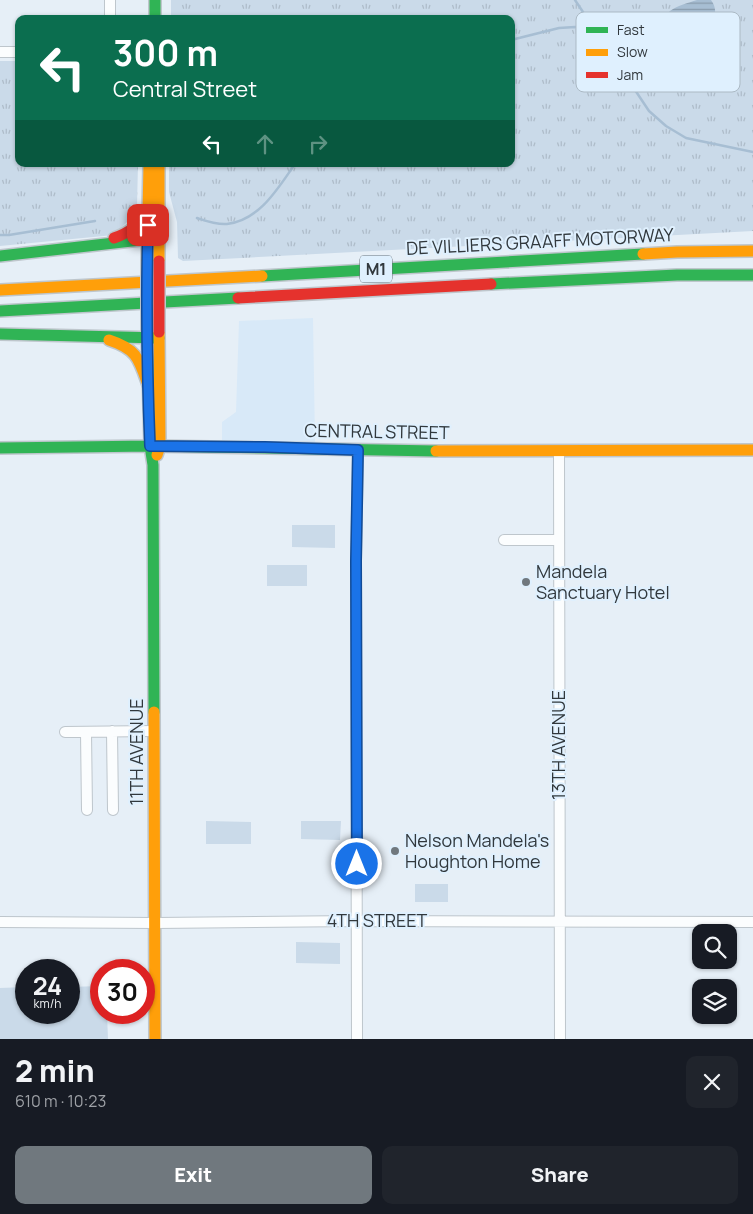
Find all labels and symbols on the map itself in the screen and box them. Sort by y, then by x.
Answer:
legend [576,12,740,92]
text: Fast [617,20,645,39]
text: Slow [617,42,648,61]
text: Jam [617,65,643,84]
pin [127,204,169,246]
street label: DE VILLIERS GRAAFF MOTORWAY [406,222,675,260]
road number: M1 [360,255,392,282]
street label: CENTRAL STREET [304,418,450,444]
place label: Mandela Sanctuary Hotel [536,559,670,604]
marker: Mandela Sanctuary Hotel [520,576,532,588]
street label: 13TH AVENUE [546,690,570,800]
street label: 11TH AVENUE [124,698,148,806]
place label: Nelson Mandela's Houghton Home [405,828,549,873]
position arrow [330,837,382,889]
marker: Nelson Mandela's Houghton Home [389,845,401,857]
street label: 4TH STREET [327,908,428,932]
speed limit sign: 30 [90,959,155,1024]

